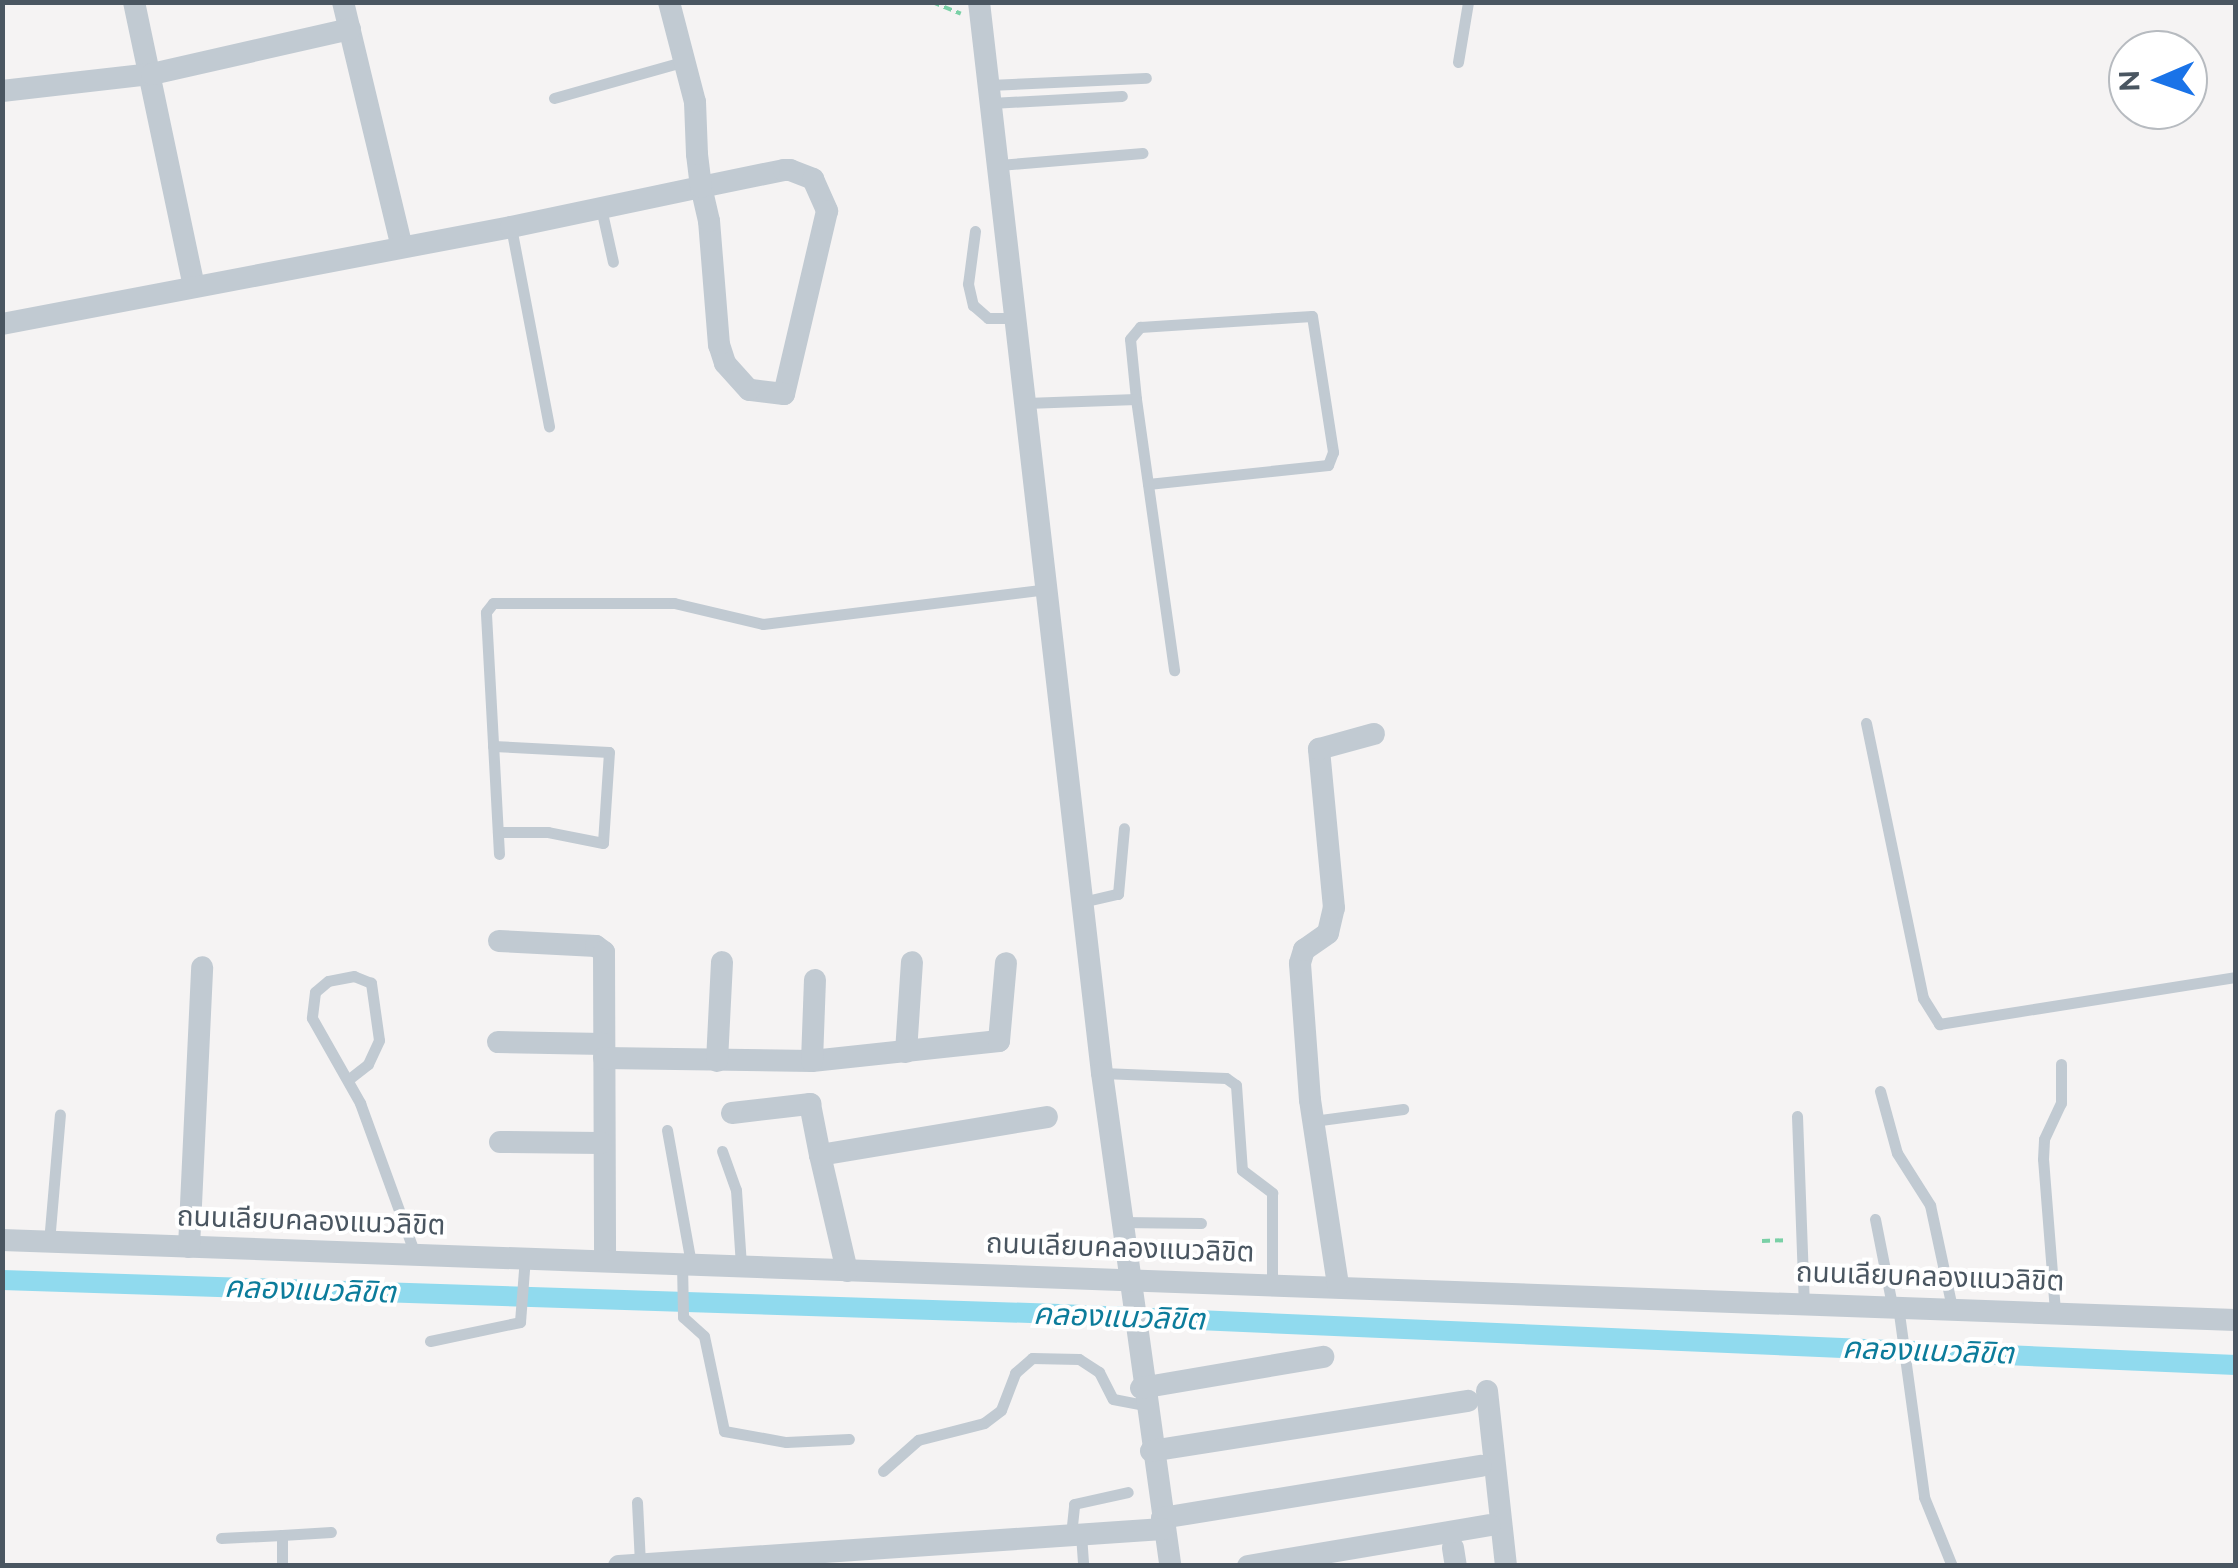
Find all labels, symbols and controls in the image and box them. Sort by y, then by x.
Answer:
north arrow [2108,30,2208,130]
text: N [2113,70,2146,92]
street label: ถนนเลียบคลองแนวลิขิต [176,1200,446,1242]
street label: ถนนเลียบคลองแนวลิขิต [985,1227,1255,1269]
street label: ถนนเลียบคลองแนวลิขิต [1795,1256,2065,1298]
water label: คลองแนวลิขิต [224,1269,396,1311]
water label: คลองแนวลิขิต [1033,1296,1205,1338]
water label: คลองแนวลิขิต [1842,1330,2014,1372]

